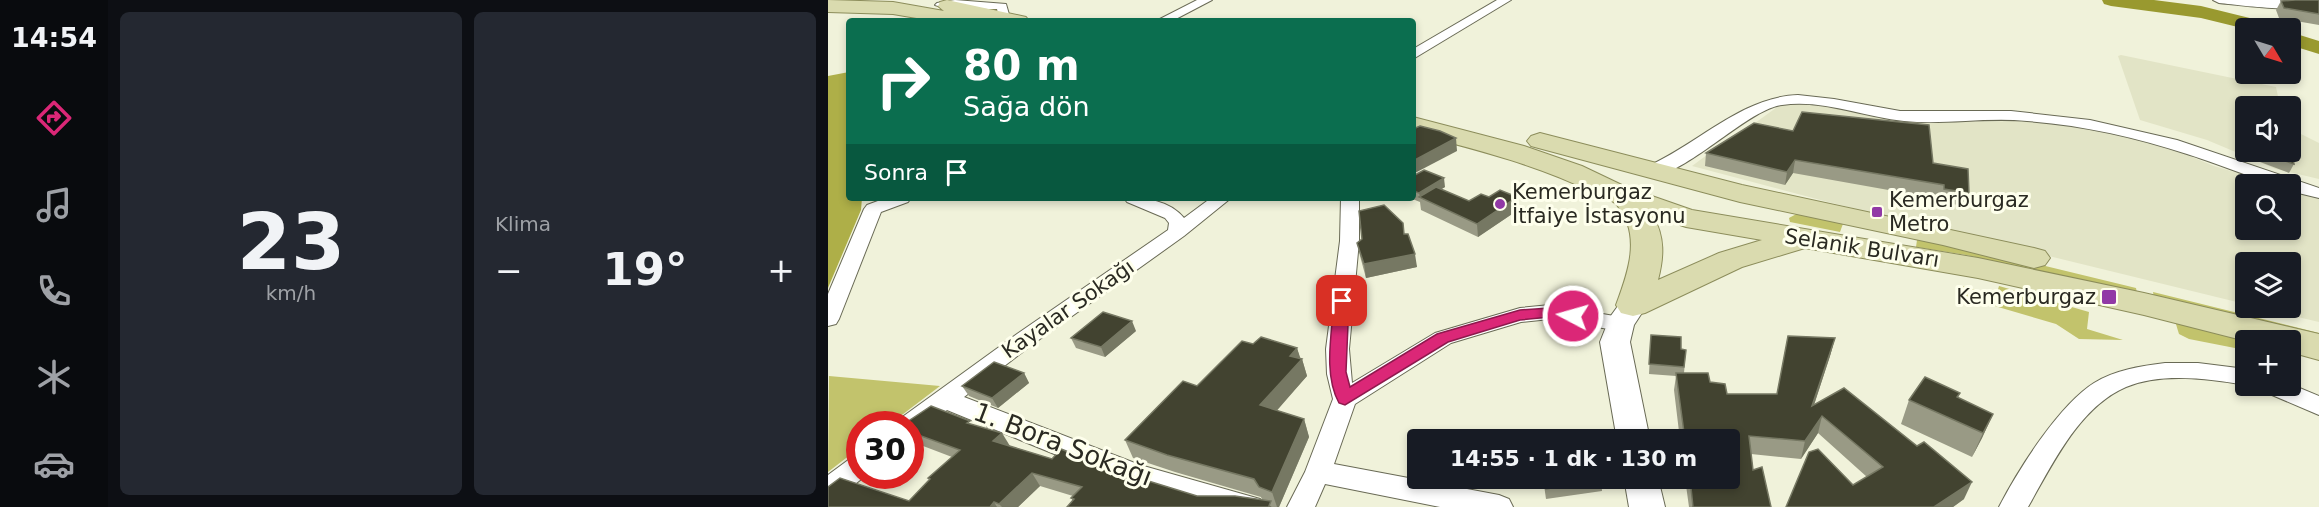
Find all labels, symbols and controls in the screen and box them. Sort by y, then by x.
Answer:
north arrow [2235,18,2301,84]
map controls [2235,18,2301,396]
text: 14:54 [11,22,97,53]
text: 80 m [963,41,1080,90]
icon: right [864,42,942,120]
text: Sağa dön [963,91,1090,122]
button: sound [2235,96,2301,162]
icon: directions [33,97,75,139]
icon: arrive [940,156,973,189]
text: Sonra [864,160,928,185]
button: search [2235,174,2301,240]
place label: Kemerburgaz İtfaiye İstasyonu [1512,180,1686,228]
icon: music [33,184,75,226]
place label: Kemerburgaz Metro [1889,188,2029,236]
text: 23 [237,197,345,287]
marker: Kemerburgaz İtfaiye İstasyonu [1493,197,1507,211]
marker: Kemerburgaz Metro [1870,205,1884,219]
text: Klima [495,212,551,236]
street label: Selanik Bulvarı [1783,224,1941,272]
text: 19° [602,243,688,296]
text: − [495,251,523,290]
text: + [767,251,795,290]
button: layers [2235,252,2301,318]
street label: Kayalar Sokağı [997,255,1139,363]
icon: phone [33,270,75,312]
pin [1316,275,1367,326]
text: km/h [266,281,316,305]
icon: arrive [1325,284,1358,317]
position arrow [1541,284,1605,348]
place label: Kemerburgaz [1956,285,2096,309]
marker: Kemerburgaz [2100,288,2118,306]
button: + [2235,330,2301,396]
icon: climate [33,356,75,398]
street label: 1. Bora Sokağı [970,396,1156,492]
speed limit sign: 30 [846,411,924,489]
icon: car [33,443,75,485]
text: 14:55 · 1 dk · 130 m [1450,446,1697,471]

